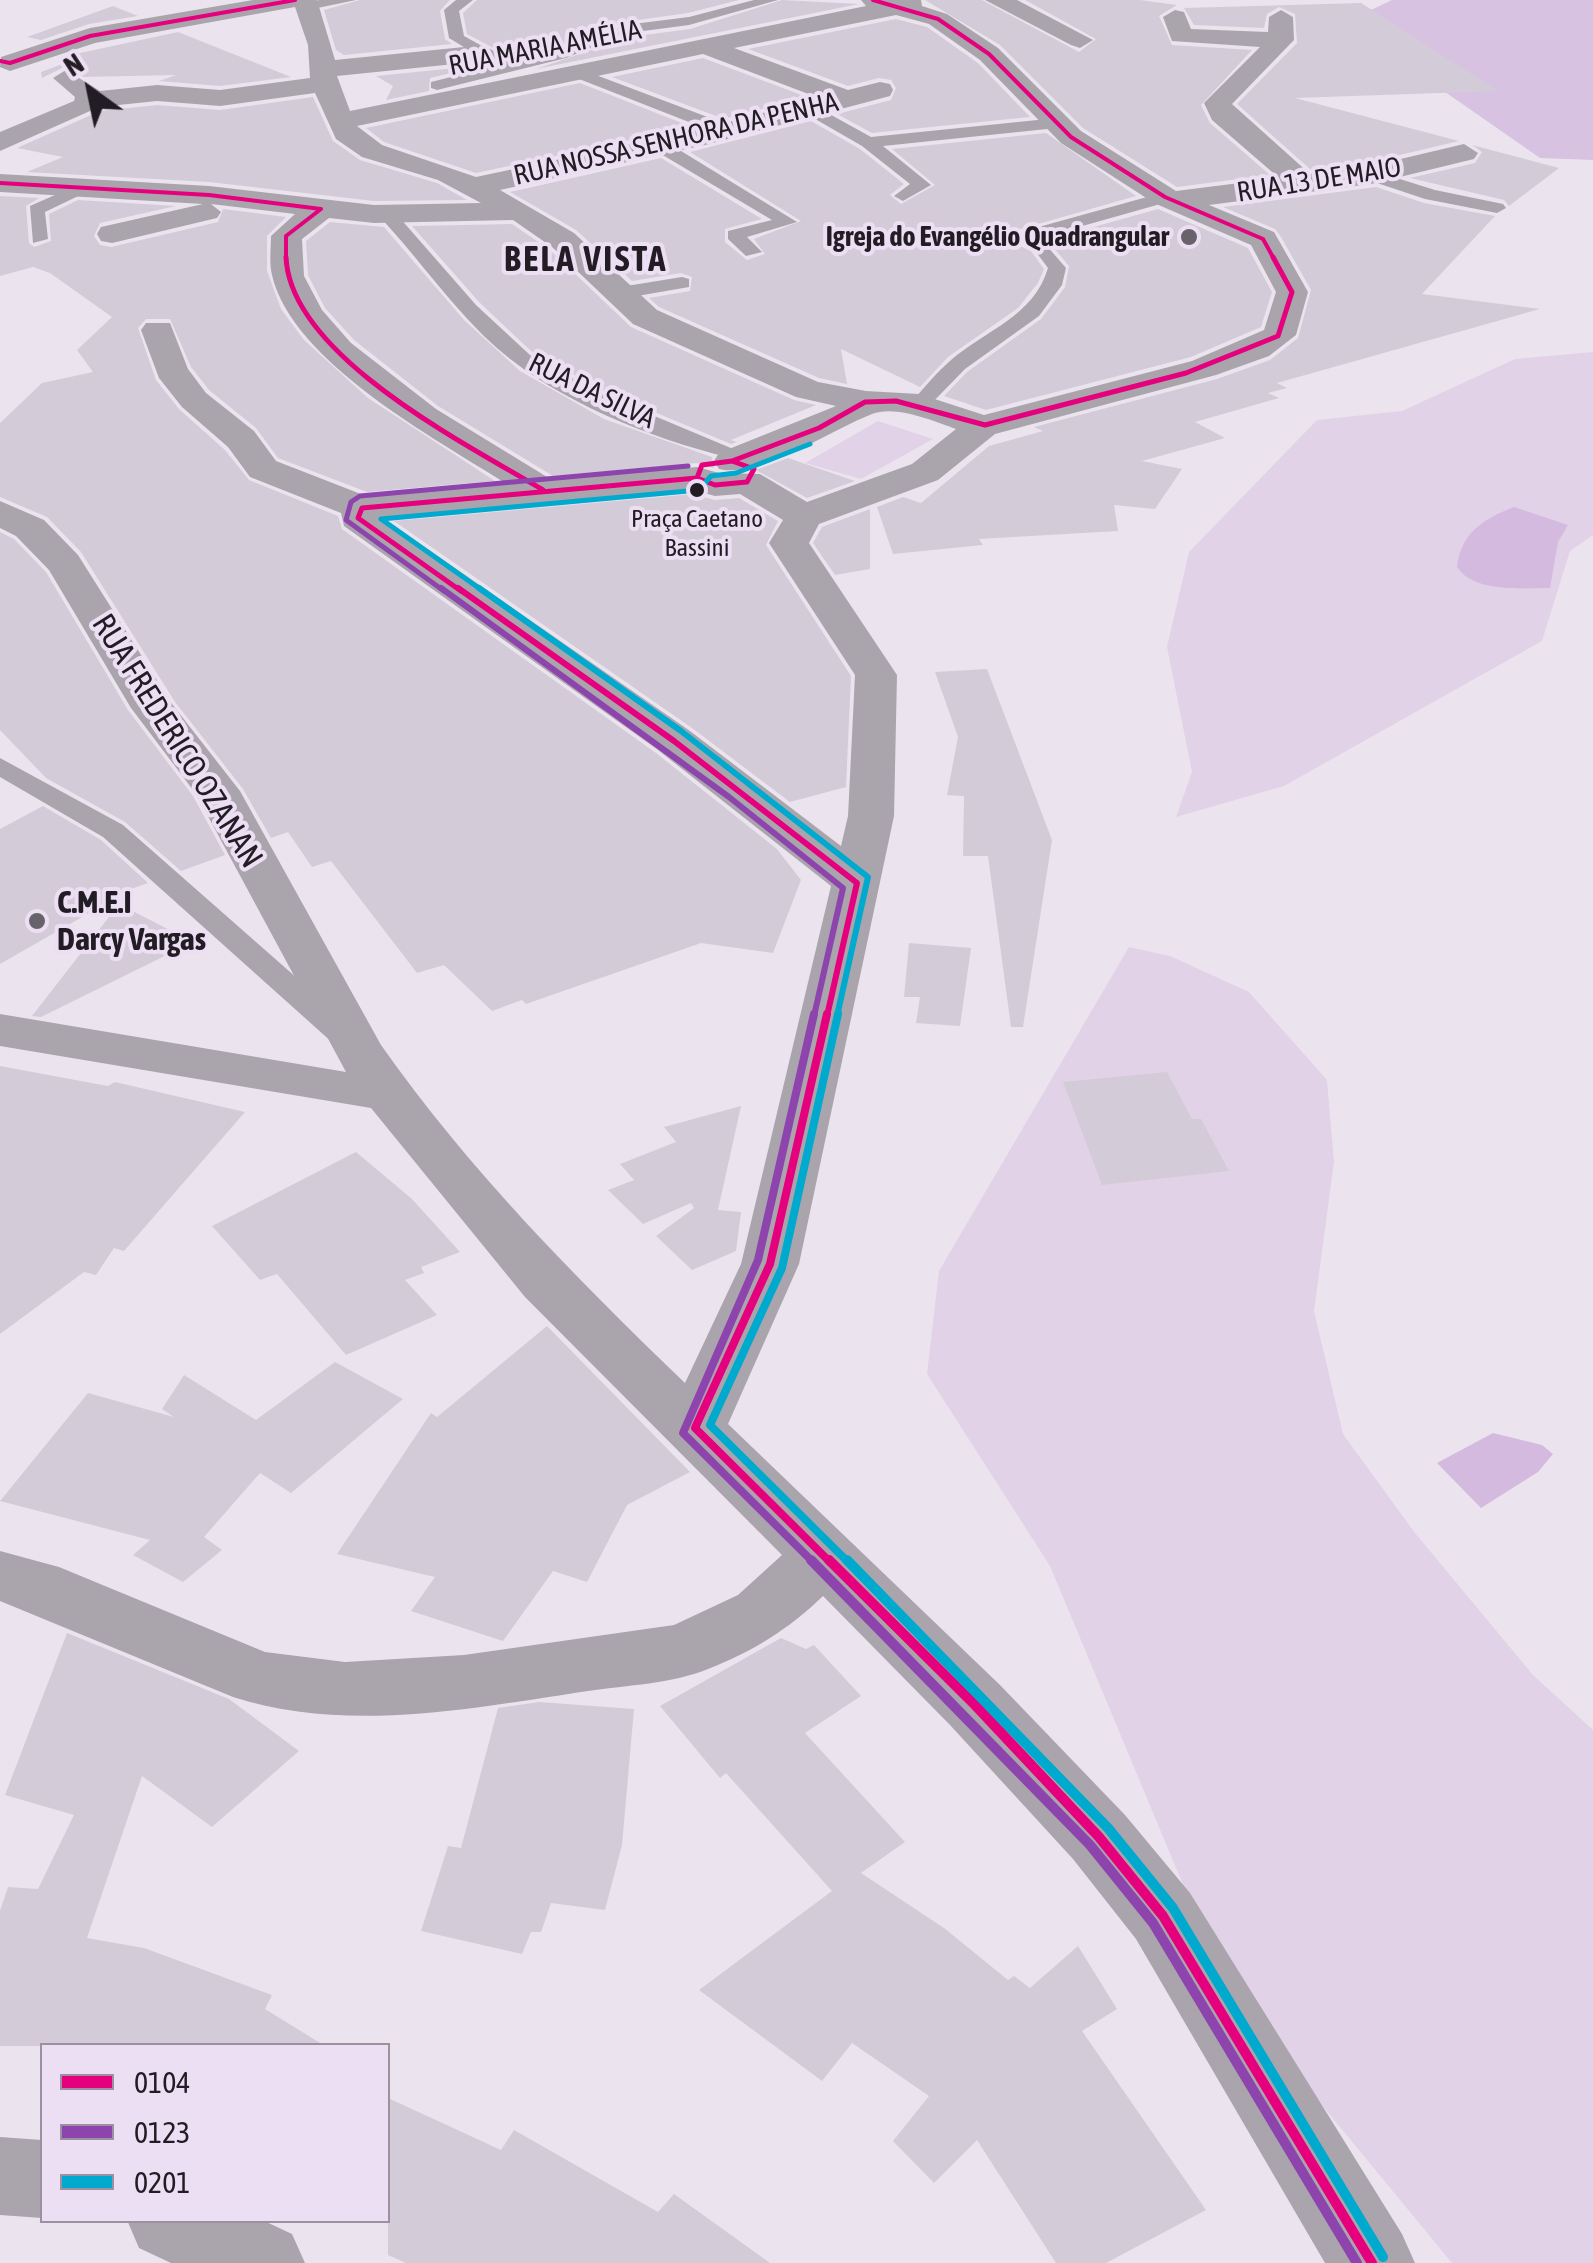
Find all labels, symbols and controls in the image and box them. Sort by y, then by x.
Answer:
street label: RUA MARIA AMÉLIA [446,13,644,83]
north arrow [40,40,140,140]
text: N [58,47,89,83]
street label: RUA NOSSA SENHORA DA PENHA [511,85,841,193]
street label: RUA 13 DE MAIO [1235,150,1403,210]
place label: Igreja do Evangélio Quadrangular [826,220,1169,254]
marker: Igreja do Evangélio Quadrangular [1178,226,1200,248]
district label: BELA VISTA [504,239,668,281]
street label: RUA DA SILVA [523,346,661,436]
marker: Praça Caetano Bassini [687,480,707,500]
place label: Praça Caetano Bassini [631,504,763,563]
street label: RUA FREDERICO OZANAN [83,607,271,875]
place label: C.M.E.I Darcy Vargas [57,884,206,959]
marker: C.M.E.I Darcy Vargas [26,910,48,932]
legend [40,2043,390,2223]
text: 0104 [134,2065,190,2099]
text: 0123 [134,2115,190,2149]
text: 0201 [134,2165,190,2199]

